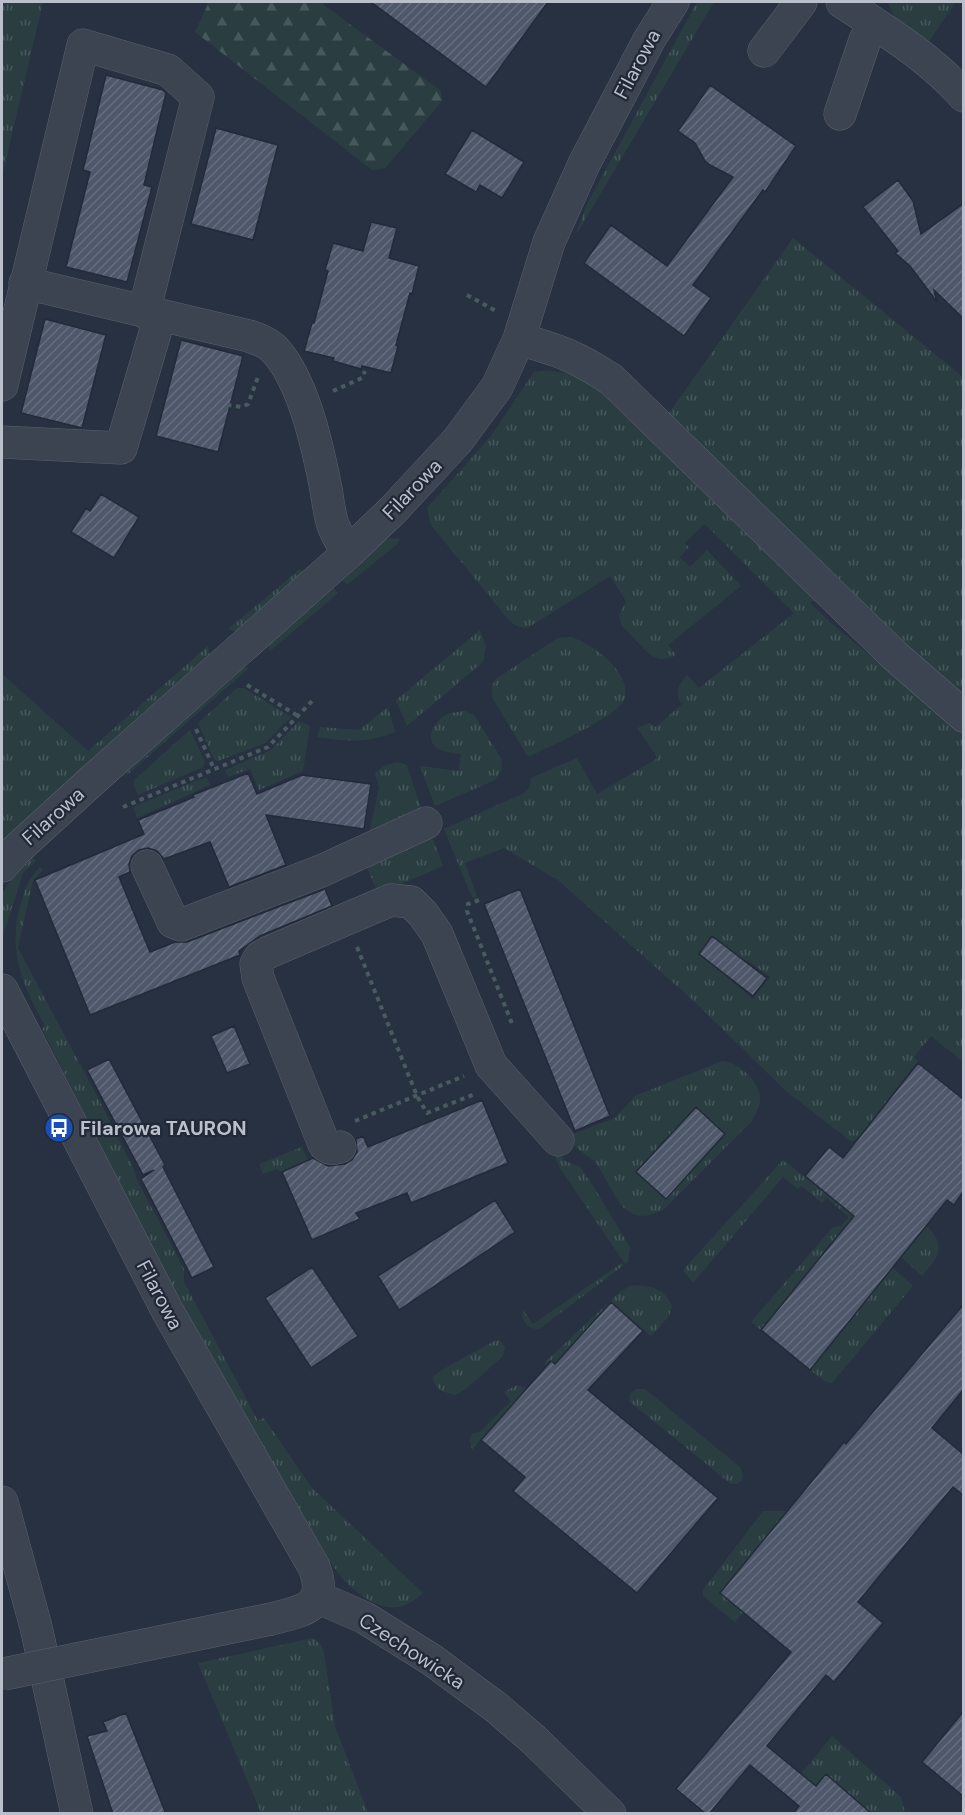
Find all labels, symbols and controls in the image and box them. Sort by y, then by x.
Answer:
street label: Filarowa [608,25,666,103]
street label: Filarowa [377,453,447,525]
street label: Filarowa [16,781,90,851]
bus stop icon: Filarowa TAURON [43,1112,75,1144]
place label: Filarowa TAURON [80,1115,246,1141]
street label: Filarowa [131,1256,189,1334]
street label: Czechowicka [354,1607,470,1695]

